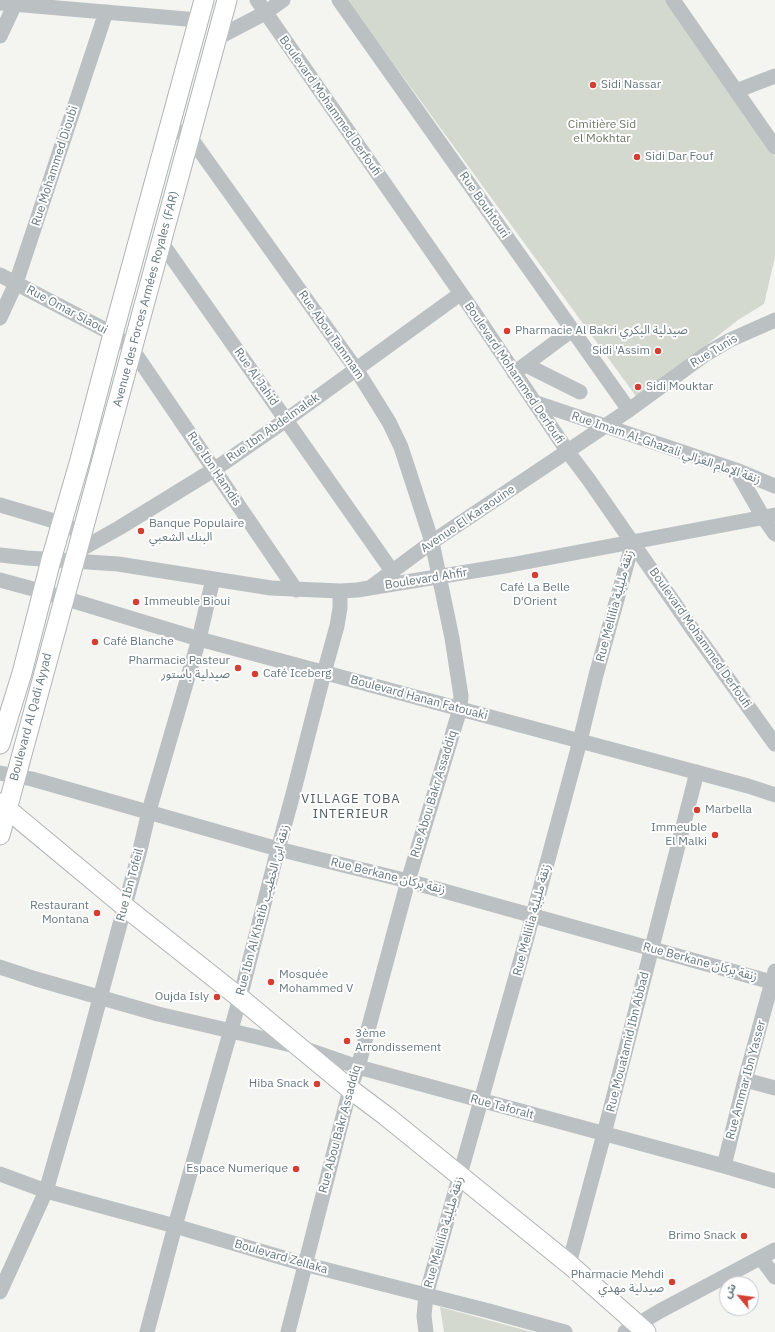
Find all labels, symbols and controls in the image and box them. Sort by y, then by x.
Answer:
street label: Boulevard Mohammed Derfoufi [276,33,384,179]
place label: Sidi Nassar [601,78,661,92]
marker: Sidi Nassar [588,80,598,90]
street label: Rue Mohammed Dioubi [29,104,81,228]
park label: Cimitière Sid el Mokhtar [568,118,636,146]
place label: Sidi Dar Fouf [645,150,713,164]
marker: Sidi Dar Fouf [632,152,642,162]
street label: Rue Bouhtouri [456,169,512,241]
street label: Avenue des Forces Armées Royales (FAR) [110,190,182,408]
street label: Rue Omar Slaoui [24,283,110,337]
street label: Rue Abou Tammam [295,288,367,382]
street label: Boulevard Mohammed Derfoufi [461,299,567,447]
place label: Pharmacie Al Bakri صيدلية البكري [515,324,688,338]
marker: Pharmacie Al Bakri صيدلية البكري [502,326,512,336]
street label: Rue Tunis [688,331,740,371]
place label: Sidi 'Assim [592,344,650,358]
street label: Rue Al Jahid [231,345,281,409]
marker: Sidi 'Assim [653,346,663,356]
place label: Sidi Mouktar [646,380,713,394]
marker: Sidi Mouktar [633,382,643,392]
street label: Rue Ibn Abdelmalek [224,391,322,465]
street label: Rue Imam Al-Ghazali زنقة الإمام الغزالي [570,409,762,487]
street label: Rue Ibn Hamdis [184,429,244,509]
street label: Avenue El Karaouine [418,482,518,556]
place label: Banque Populaire البنك الشعبي [149,517,244,545]
marker: Banque Populaire البنك الشعبي [136,526,146,536]
street label: Rue Mellilia زنقة مليلية [593,548,637,664]
street label: Boulevard Ahfir [384,565,468,593]
street label: Boulevard Mohammed Derfoufi [646,565,754,711]
marker: Café La Belle D'Orient [530,570,540,580]
place label: Café La Belle D'Orient [500,581,570,609]
place label: Immeuble Bioui [144,595,230,609]
marker: Immeuble Bioui [131,597,141,607]
place label: Café Blanche [103,635,174,649]
marker: Café Blanche [90,637,100,647]
street label: Boulevard Al Qadi Ayyad [7,652,55,782]
place label: Pharmacie Pasteur صيدلية باستور [128,654,230,682]
marker: Pharmacie Pasteur صيدلية باستور [233,663,243,673]
place label: Café Iceberg [263,667,331,681]
marker: Café Iceberg [250,669,260,679]
street label: Boulevard Hanan Fatouaki [349,673,489,723]
street label: Rue Abou Bakr Assaddiq [408,729,460,859]
district label: VILLAGE TOBA INTERIEUR [301,791,401,822]
place label: Marbella [705,803,752,817]
marker: Marbella [692,805,702,815]
place label: Immeuble El Malki [651,821,707,849]
street label: Rue Ibn Al Khatib زنقة ابن الخطيب [233,823,293,997]
marker: Immeuble El Malki [710,830,720,840]
street label: Rue Ibn Tofeil [113,847,147,923]
street label: Rue Berkane زنقة بركان [329,855,447,897]
street label: Rue Mellilia زنقة مليلية [510,862,554,978]
place label: Restaurant Montana [30,899,89,927]
marker: Restaurant Montana [92,908,102,918]
street label: Rue Berkane زنقة بركان [641,940,759,984]
place label: Mosquée Mohammed V [279,968,353,996]
street label: Rue Mouatamid Ibn Abbad [604,970,652,1114]
marker: Mosquée Mohammed V [266,977,276,987]
place label: Oujda Isly [155,990,209,1004]
marker: Oujda Isly [212,992,222,1002]
street label: Rue Ammar Ibn Yasser [723,1019,769,1141]
place label: 3ème Arrondissement [355,1027,441,1055]
marker: 3ème Arrondissement [342,1036,352,1046]
street label: Rue Abou Bakr Assaddiq [316,1063,364,1195]
place label: Hiba Snack [249,1077,309,1091]
marker: Hiba Snack [312,1079,322,1089]
street label: Rue Taforalt [469,1092,535,1122]
place label: Espace Numerique [186,1162,288,1176]
marker: Espace Numerique [291,1164,301,1174]
street label: Rue Mellilia زنقة مليلية [421,1175,467,1289]
place label: Brimo Snack [668,1229,736,1243]
marker: Brimo Snack [739,1231,749,1241]
street label: Boulevard Zellaka [233,1237,329,1277]
place label: Pharmacie Mehdi صيدلية مهدي [571,1268,664,1296]
north arrow [719,1276,759,1316]
marker: Pharmacie Mehdi صيدلية مهدي [667,1277,677,1287]
text: ش [720,1281,739,1301]

